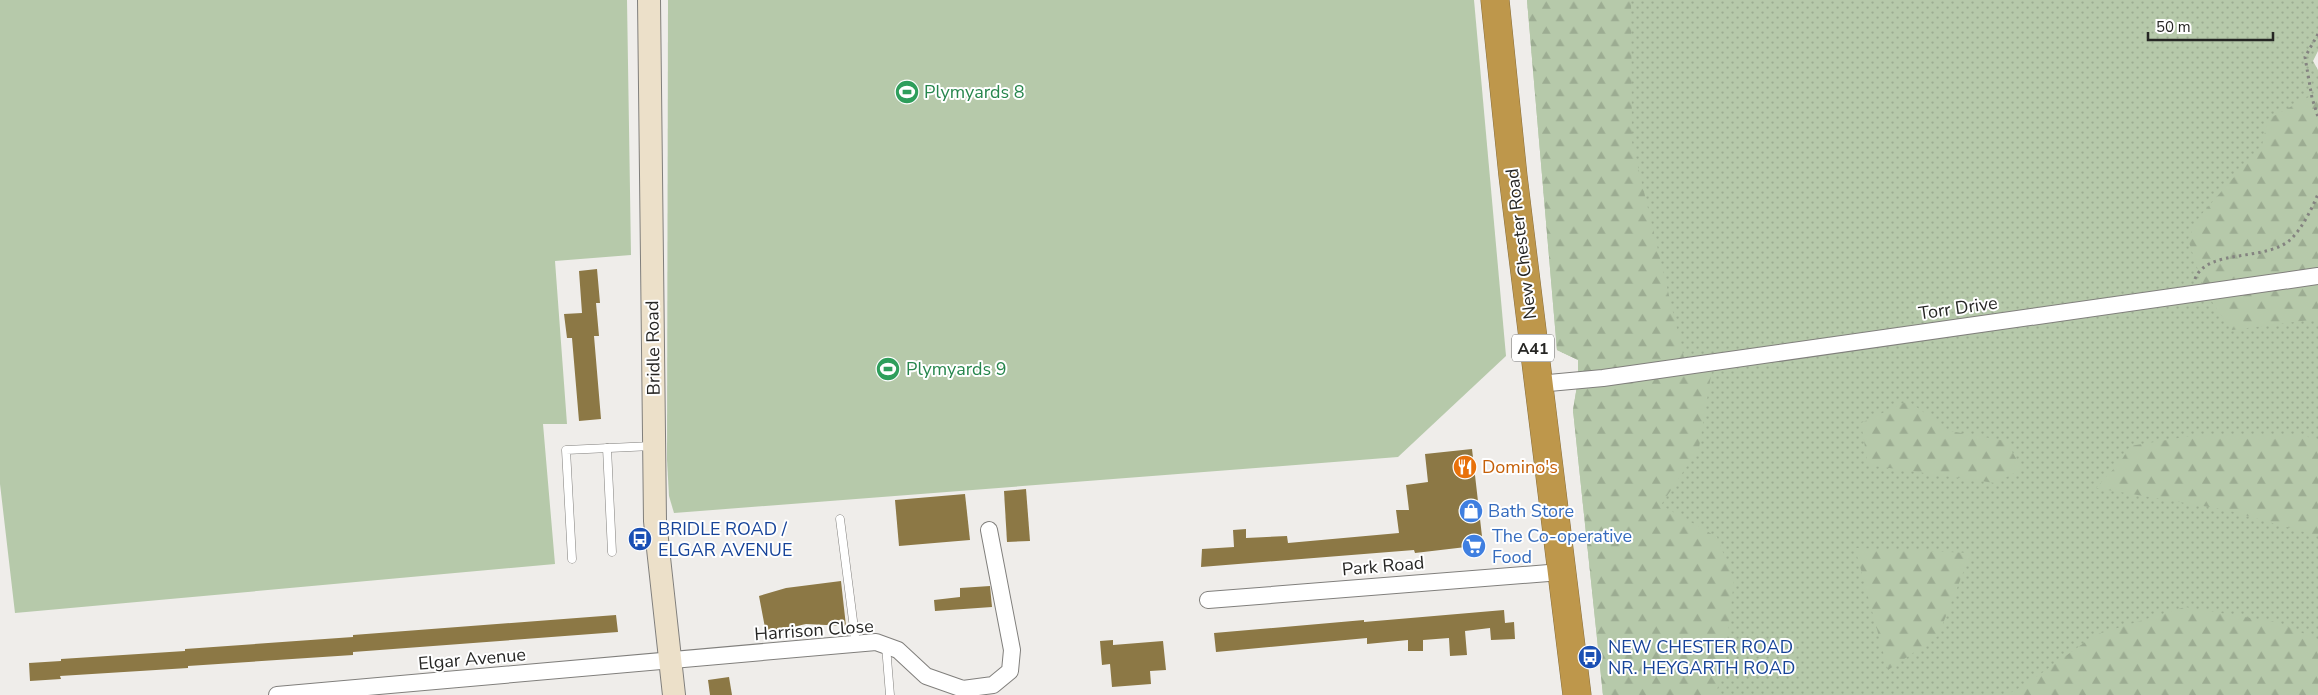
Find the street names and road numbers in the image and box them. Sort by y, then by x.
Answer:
street label: New Chester Road [1500,167,1542,321]
street label: Torr Drive [1917,291,1999,325]
street label: Bridle Road [640,300,666,396]
road number: A41 [1512,334,1554,362]
street label: Park Road [1341,550,1425,582]
street label: Harrison Close [754,614,874,646]
street label: Elgar Avenue [417,642,527,676]

